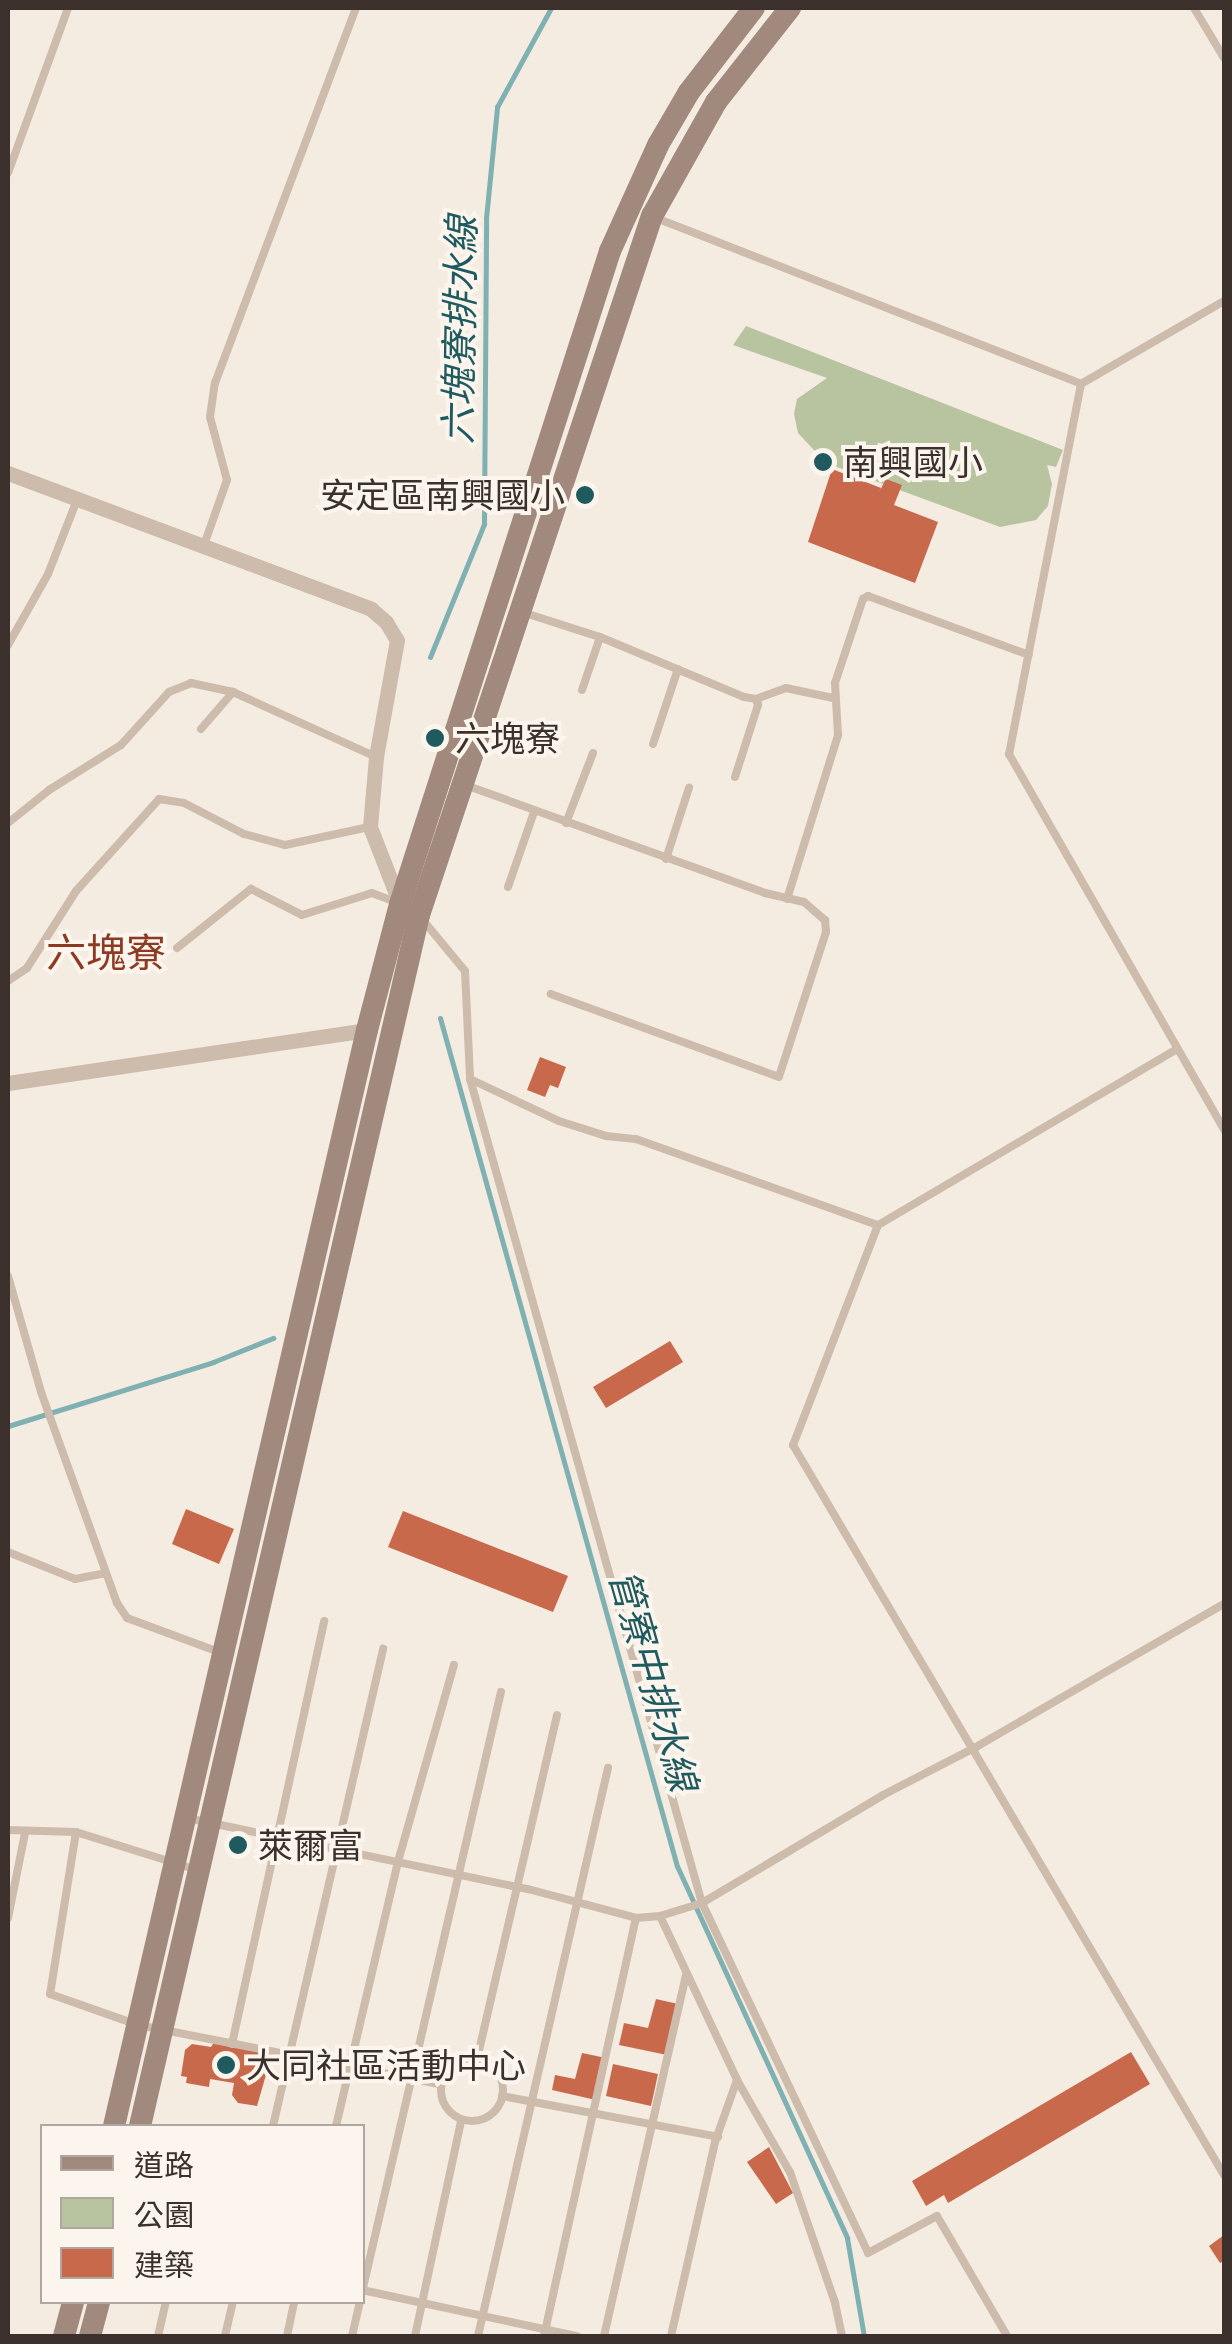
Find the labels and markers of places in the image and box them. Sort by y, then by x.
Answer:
place label: 南興國小 [843,441,983,483]
marker: 南興國小 [812,451,834,473]
place label: 安定區南興國小 [320,474,565,516]
marker: 安定區南興國小 [574,484,596,506]
place label: 六塊寮 [455,717,560,759]
marker: 六塊寮 [424,727,446,749]
place label: 萊爾富 [258,1824,363,1866]
marker: 萊爾富 [227,1834,249,1856]
place label: 大同社區活動中心 [246,2044,526,2086]
marker: 大同社區活動中心 [215,2054,237,2076]

